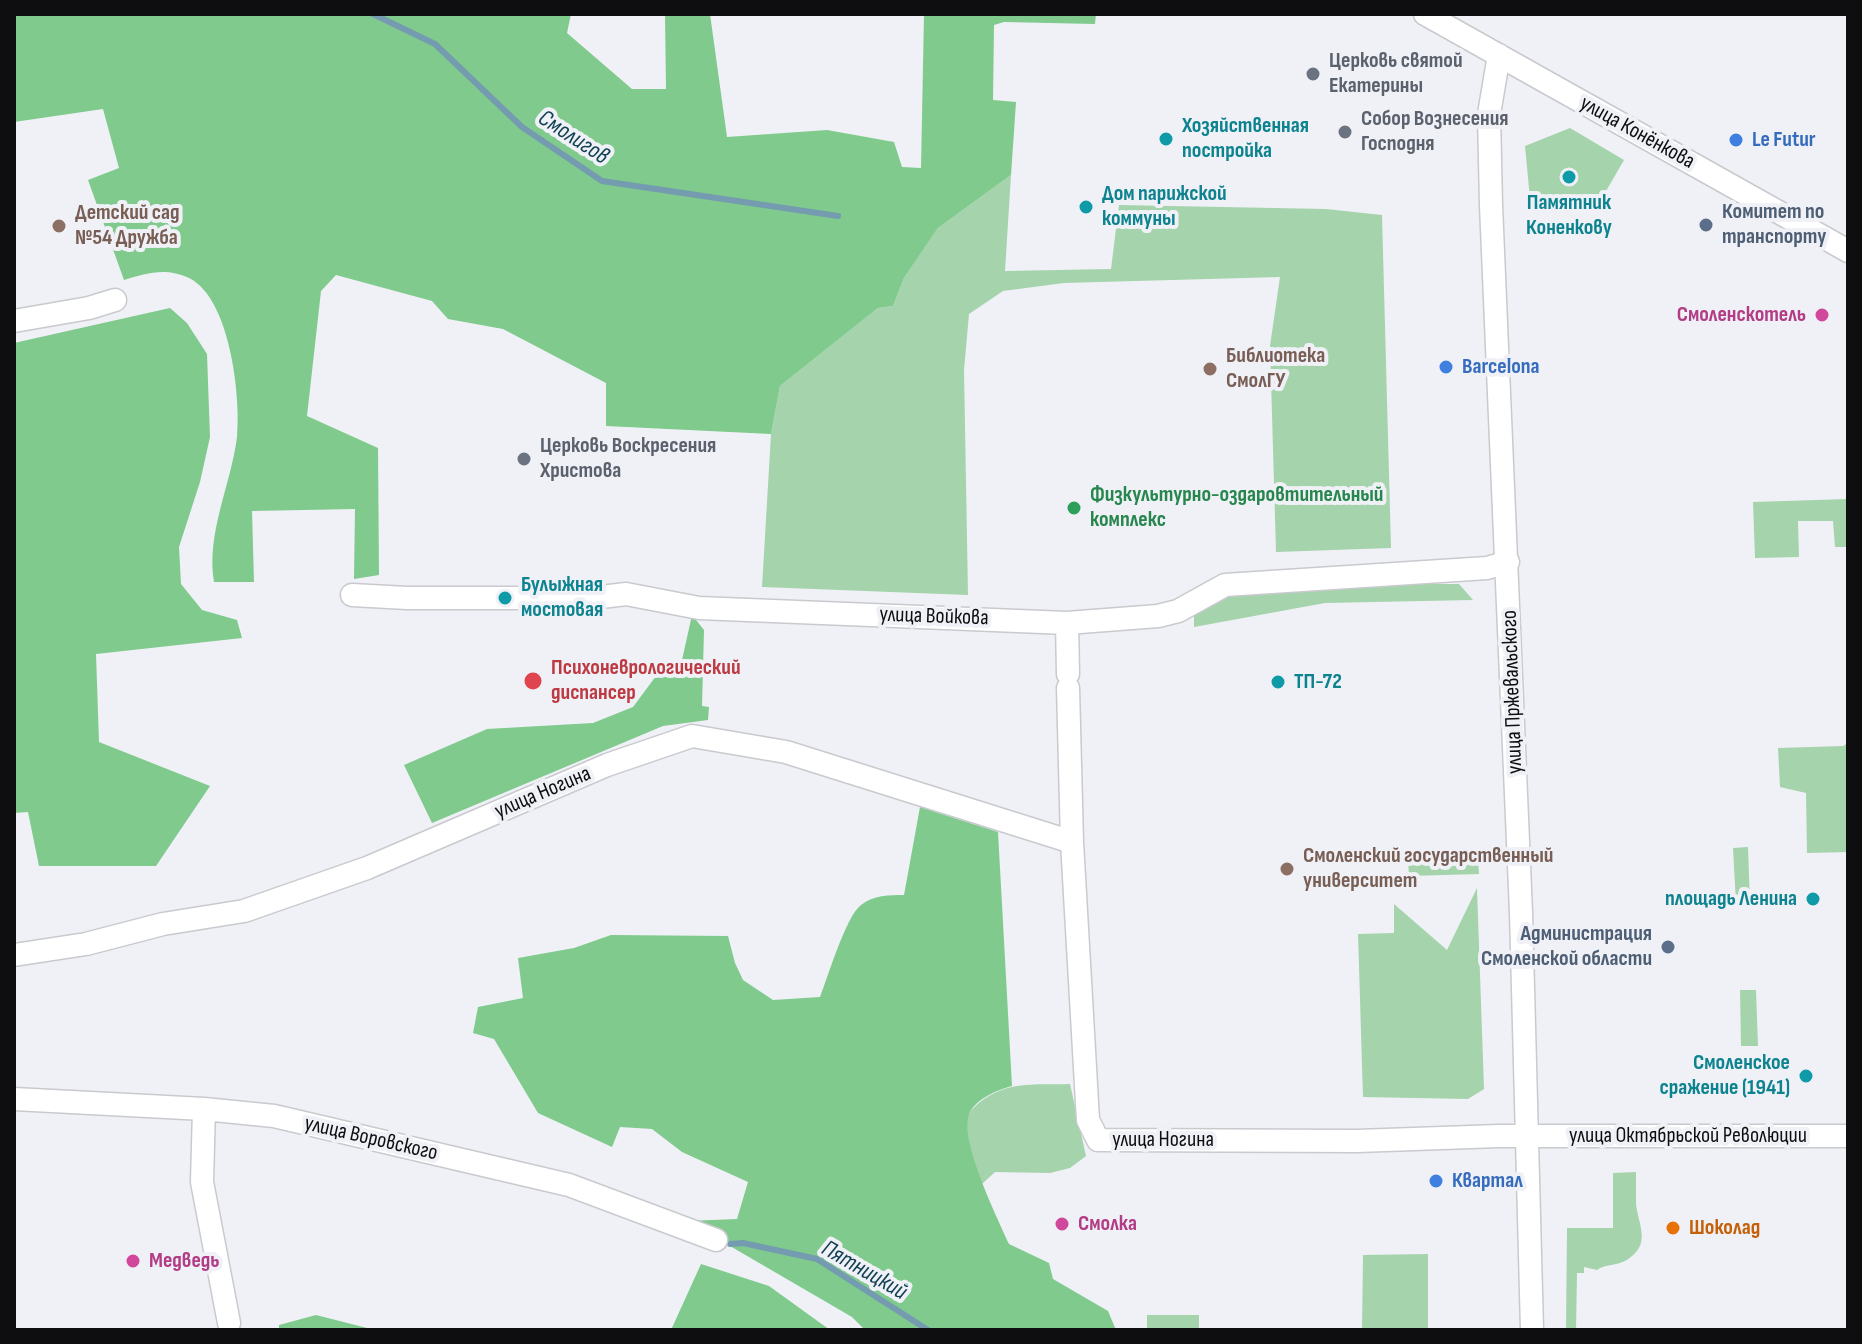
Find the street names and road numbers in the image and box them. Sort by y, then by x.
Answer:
street label: улица Конёнкова [1575,91,1699,175]
street label: улица Войкова [879,602,989,632]
street label: улица Пржевальского [1497,610,1529,774]
street label: улица Ногина [491,761,595,825]
street label: улица Воровского [302,1111,440,1167]
street label: улица Октябрьской Революции [1569,1123,1807,1149]
street label: улица Ногина [1112,1127,1214,1153]

